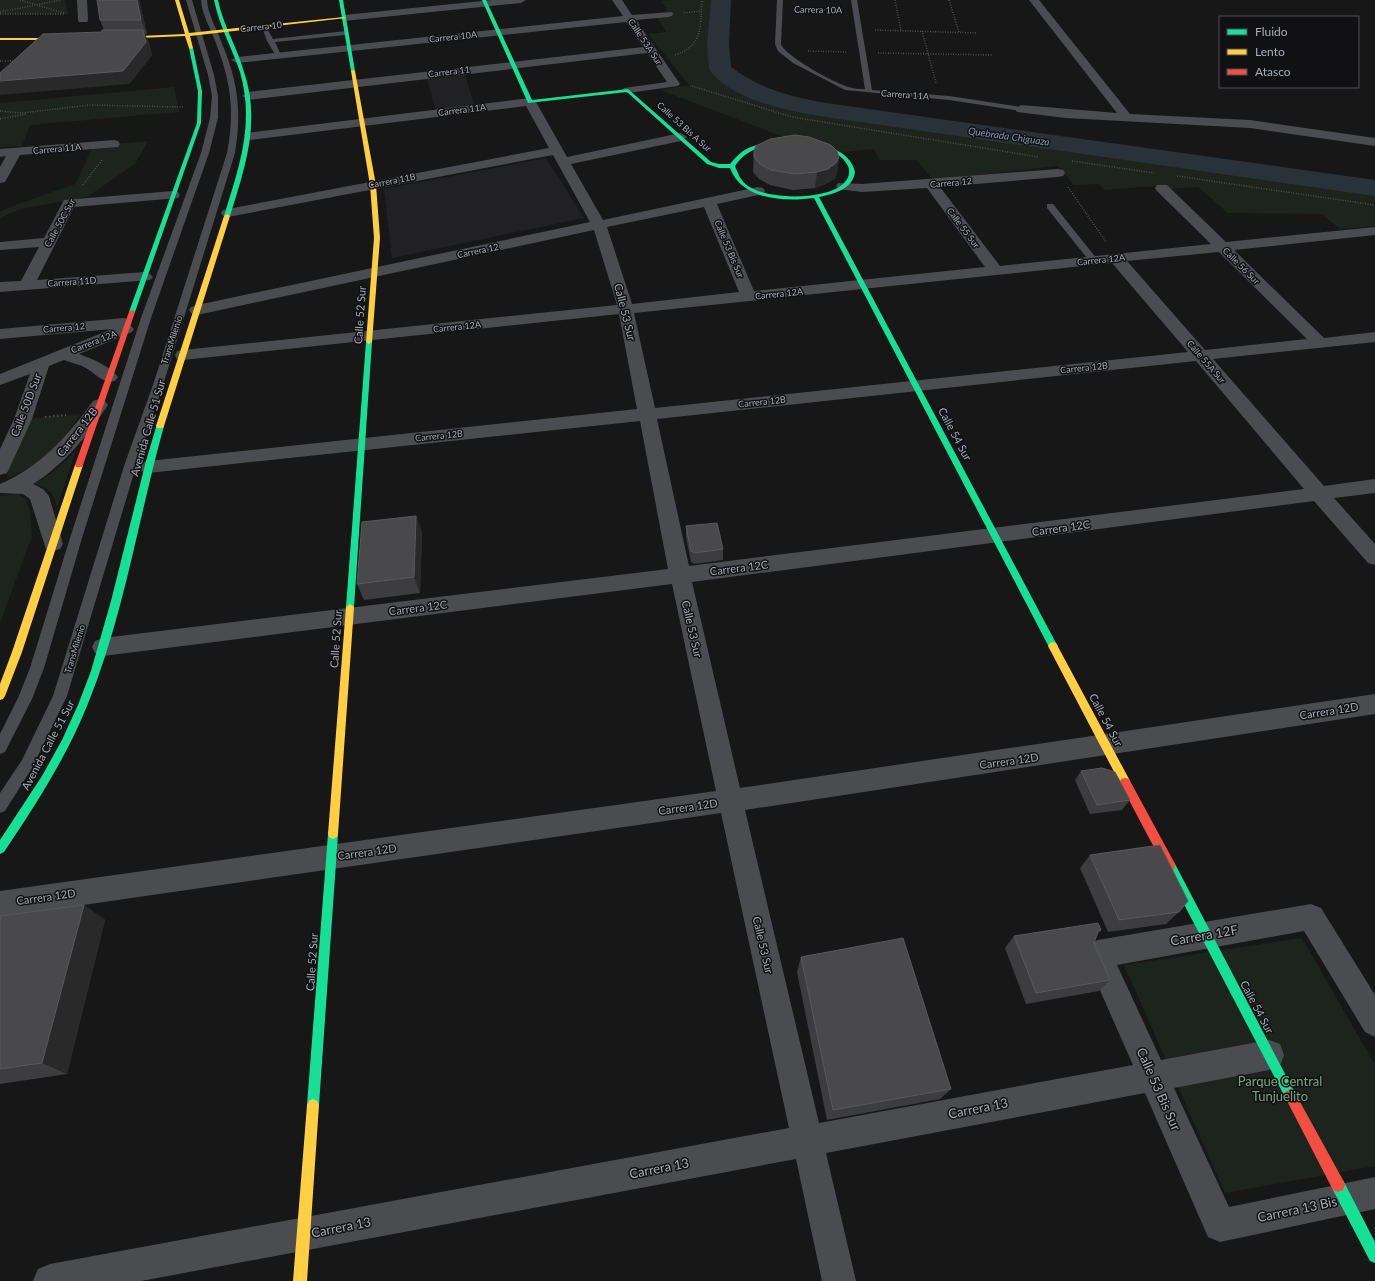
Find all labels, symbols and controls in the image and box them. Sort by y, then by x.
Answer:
street label: Carrera 10A [794,4,843,15]
legend [1219,16,1359,88]
street label: Calle 53A Sur [626,17,665,68]
street label: Carrera 10 [239,19,282,34]
text: Fluido [1255,24,1288,39]
street label: Carrera 10A [428,28,478,44]
text: Lento [1255,44,1285,59]
street label: Carrera 11 [427,63,470,80]
text: Atasco [1255,64,1291,79]
street label: Carrera 11A [881,87,930,102]
street label: Calle 53 Bis A Sur [655,99,714,154]
street label: Carrera 11A [437,101,487,118]
water label: Quebrada Chiguaza [968,124,1050,148]
street label: Carrera 11A [33,141,82,156]
street label: Carrera 11B [367,171,417,190]
street label: Carrera 12 [930,175,972,190]
street label: Calle 50C Sur [42,196,78,249]
street label: Calle 55 Sur [945,205,983,251]
street label: Calle 53 Bis Sur [712,218,747,280]
street label: Carrera 12 [456,241,500,260]
street label: Calle 56 Sur [1221,245,1263,287]
street label: Carrera 12A [1076,251,1126,267]
street label: Carrera 11D [47,274,97,289]
street label: Calle 53 Sur [612,282,639,342]
street label: Calle 52 Sur [351,285,368,344]
street label: Carrera 12A [754,285,804,301]
street label: TransMilenio [159,314,185,366]
street label: Carrera 12A [432,318,482,334]
street label: Carrera 12 [43,320,85,335]
street label: Carrera 12A [69,327,119,355]
street label: Calle 55A Sur [1185,338,1229,386]
street label: Carrera 12B [1060,360,1108,375]
street label: Calle 50D Sur [8,371,44,438]
street label: Avenida Calle 51 Sur [128,378,168,478]
street label: Carrera 12B [738,394,786,409]
street label: Carrera 12B [53,405,100,459]
street label: Calle 54 Sur [936,405,975,463]
street label: Carrera 12B [415,428,463,443]
street label: Carrera 12C [1031,517,1092,538]
street label: Carrera 12C [709,557,770,578]
street label: Carrera 12C [388,597,449,618]
street label: Calle 53 Sur [680,599,705,659]
street label: Calle 52 Sur [327,609,344,668]
street label: TransMilenio [62,623,87,675]
street label: Calle 54 Sur [1087,691,1126,749]
street label: Avenida Calle 51 Sur [18,698,77,792]
street label: Carrera 12D [1298,699,1359,722]
street label: Carrera 12D [978,750,1039,771]
street label: Carrera 12D [657,796,718,817]
street label: Carrera 12D [336,841,397,862]
street label: Carrera 12D [15,886,76,907]
street label: Calle 53 Sur [751,915,776,975]
street label: Carrera 12F [1169,921,1239,949]
street label: Calle 52 Sur [303,932,320,991]
street label: Calle 54 Sur [1238,978,1277,1036]
street label: Calle 53 Bis Sur [1134,1045,1185,1133]
park label: Parque Central Tunjuelito [1238,1073,1322,1104]
street label: Carrera 13 [947,1094,1009,1122]
street label: Carrera 13 [628,1154,690,1182]
street label: Carrera 13 Bis [1256,1193,1339,1225]
street label: Carrera 13 [310,1213,372,1241]

